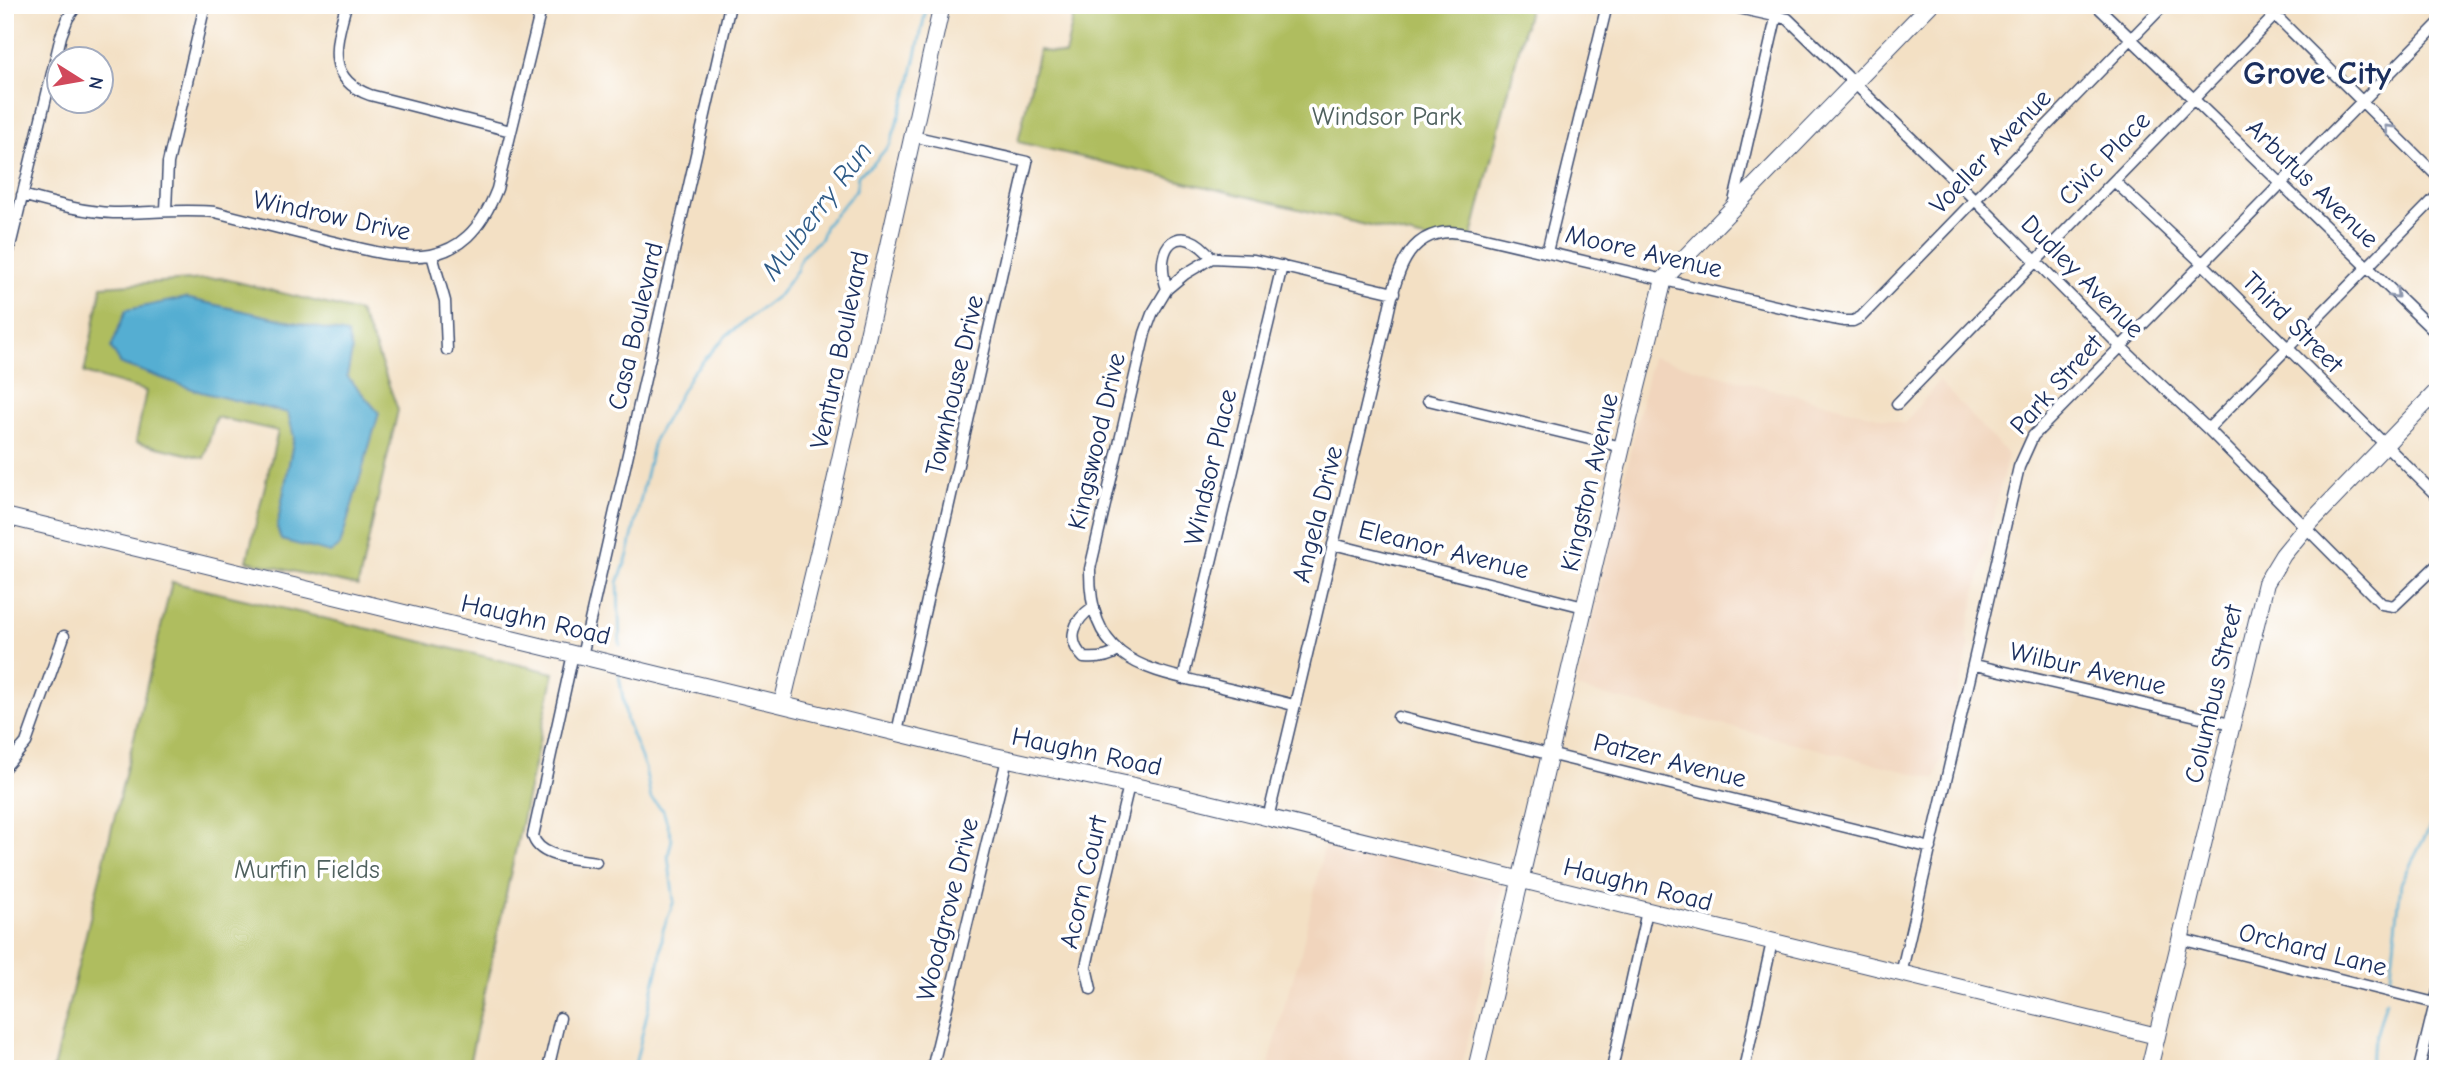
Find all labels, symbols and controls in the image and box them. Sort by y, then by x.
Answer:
north arrow [46,46,116,116]
district label: Grove City [2243,54,2392,92]
text: N [84,75,108,91]
street label: Voeller Avenue [1924,83,2058,220]
park label: Windsor Park [1312,102,1462,132]
street label: Civic Place [2053,105,2157,212]
street label: Arbutus Avenue [2240,113,2385,254]
one-way arrow [2384,124,2397,137]
water label: Mulberry Run [754,135,879,287]
street label: Windrow Drive [250,185,413,247]
street label: Dudley Avenue [2015,209,2150,344]
street label: Moore Avenue [1562,219,1725,285]
street label: Casa Boulevard [602,239,670,413]
street label: Ventura Boulevard [804,249,876,452]
street label: Third Street [2236,266,2350,381]
one-way arrow [2387,286,2400,299]
street label: Townhouse Drive [920,292,990,478]
street label: Park Street [2004,328,2110,441]
street label: Kingswood Drive [1062,350,1132,533]
street label: Windsor Place [1178,386,1244,548]
street label: Kingston Avenue [1555,390,1625,574]
street label: Angela Drive [1286,443,1349,586]
street label: Eleanor Avenue [1356,514,1532,586]
street label: Haughn Road [458,588,613,652]
street label: Columbus Street [2179,601,2249,786]
street label: Wilbur Avenue [2007,636,2169,702]
street label: Haughn Road [1009,721,1164,782]
street label: Patzer Avenue [1590,728,1749,794]
street label: Acorn Court [1054,811,1114,952]
street label: Woodgrove Drive [911,814,985,1004]
street label: Haughn Road [1560,852,1715,918]
park label: Murfin Fields [234,855,380,885]
street label: Orchard Lane [2236,917,2390,983]

